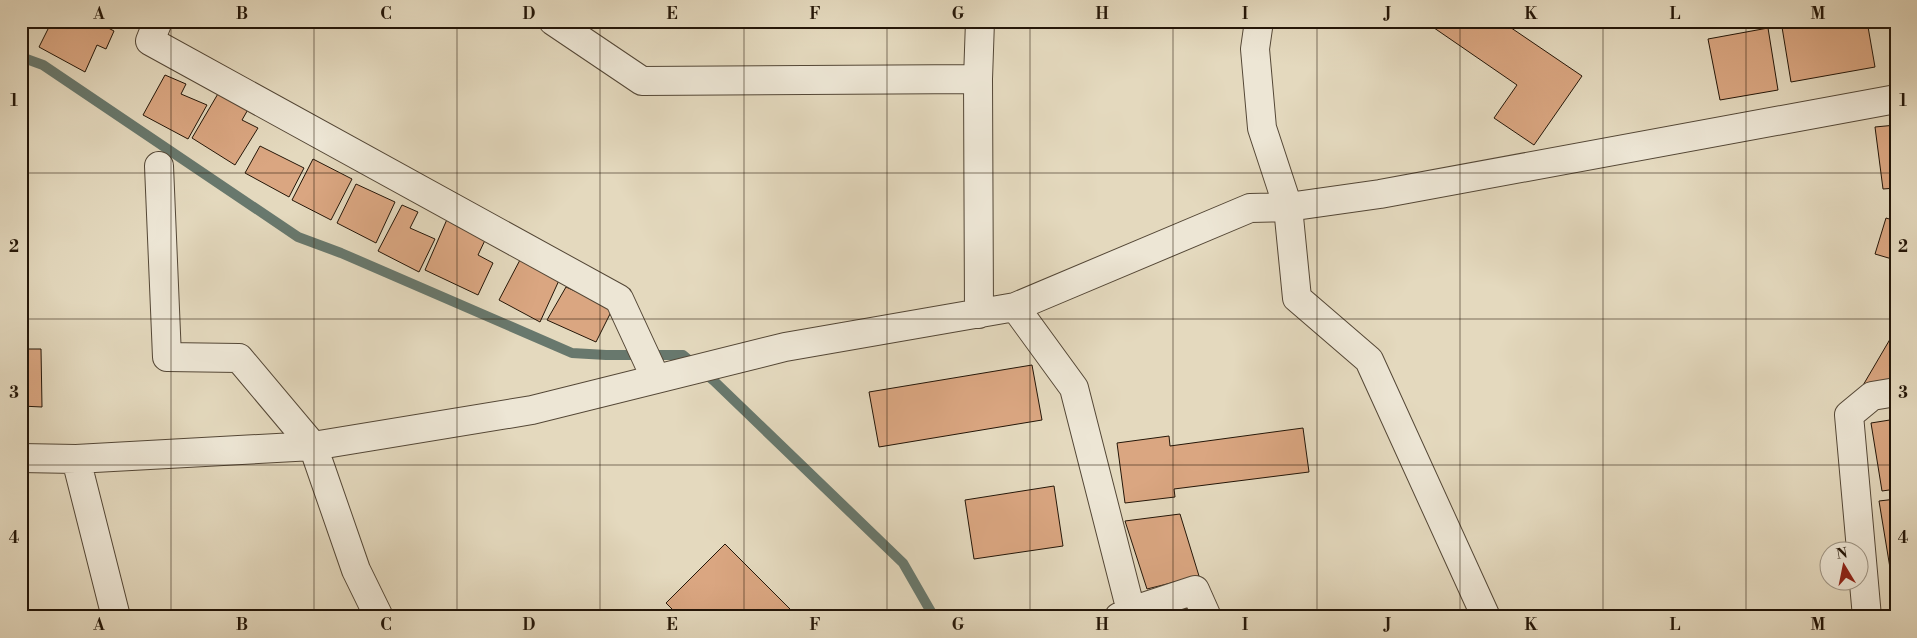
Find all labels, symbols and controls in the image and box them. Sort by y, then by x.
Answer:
text: A [92,4,105,24]
text: B [236,4,248,24]
text: C [380,4,392,24]
text: D [523,4,536,24]
text: E [666,4,678,24]
text: F [809,4,821,24]
text: G [952,4,965,24]
text: H [1095,4,1109,24]
text: I [1242,4,1248,24]
text: J [1383,4,1391,24]
text: K [1525,4,1539,24]
text: L [1670,4,1681,24]
text: M [1811,4,1826,24]
text: 1 [10,91,18,111]
text: 1 [1899,91,1907,111]
text: 2 [9,237,19,257]
text: 2 [1898,237,1908,257]
text: 3 [9,383,19,403]
text: 3 [1898,383,1908,403]
text: 4 [9,528,20,548]
text: 4 [1898,528,1909,548]
north arrow [1820,540,1870,590]
text: N [1835,544,1849,564]
text: A [92,615,105,635]
text: B [236,615,248,635]
text: C [380,615,392,635]
text: D [523,615,536,635]
text: E [666,615,678,635]
text: F [809,615,821,635]
text: G [952,615,965,635]
text: H [1095,615,1109,635]
text: I [1242,615,1248,635]
text: J [1383,615,1391,635]
text: K [1525,615,1539,635]
text: L [1670,615,1681,635]
text: M [1811,615,1826,635]

